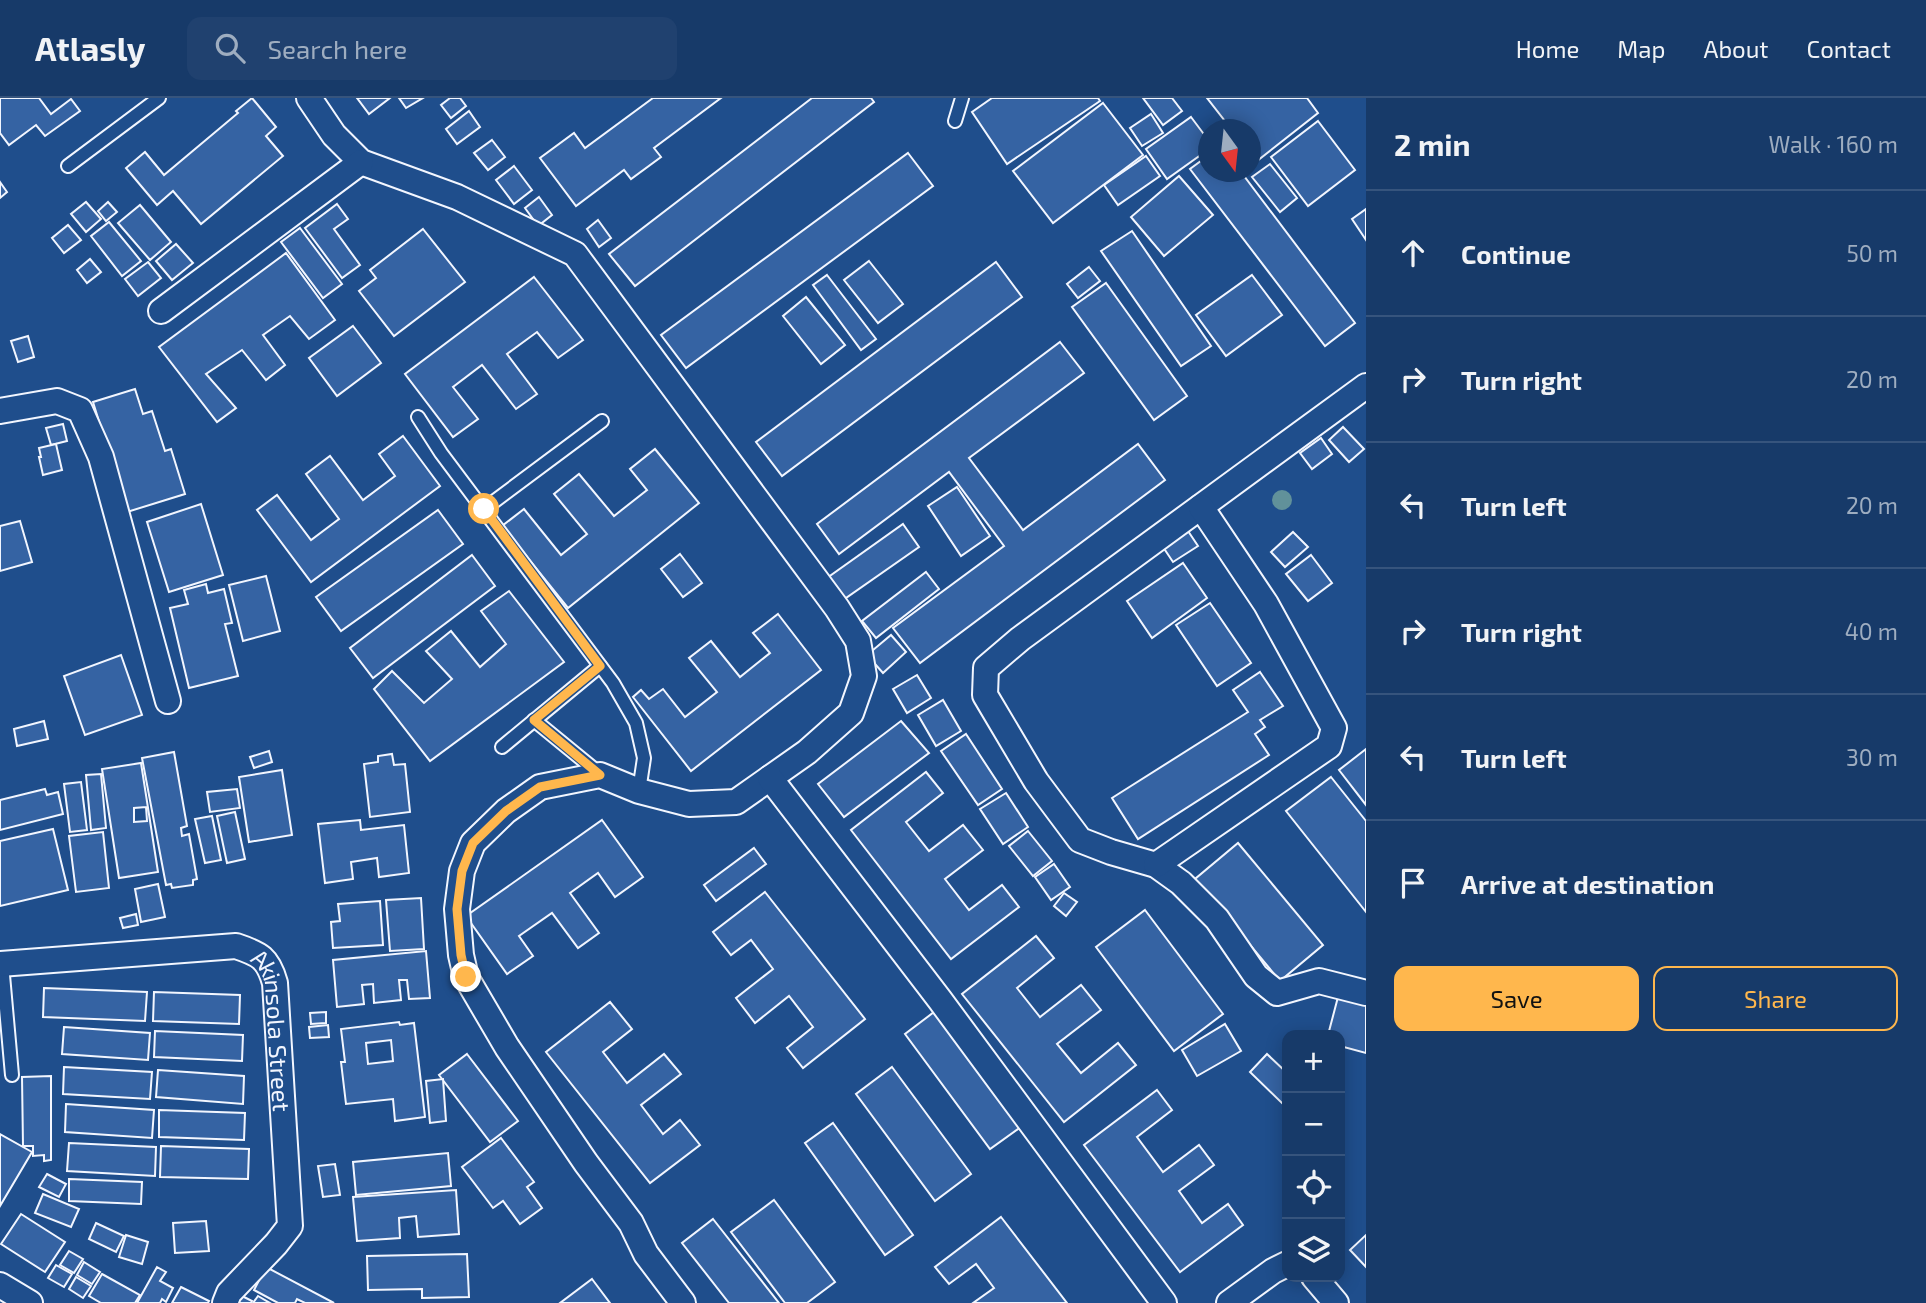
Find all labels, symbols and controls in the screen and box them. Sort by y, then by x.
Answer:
search box [187,17,677,80]
text: Atlasly [35,28,145,68]
icon: search [211,29,249,67]
text: Search here [267,33,407,64]
text: Home [1516,34,1579,63]
text: Map [1617,34,1665,63]
text: About [1703,34,1769,63]
text: Contact [1807,34,1891,63]
north arrow [1198,119,1261,182]
text: 2 min [1394,126,1471,162]
text: Walk · 160 m [1768,130,1898,158]
icon: ahead [1394,234,1432,272]
text: Continue [1461,238,1571,269]
text: 50 m [1847,239,1898,267]
icon: right [1394,360,1432,398]
text: Turn right [1461,364,1582,395]
text: 20 m [1846,365,1898,393]
icon: left [1394,486,1432,524]
text: Turn left [1461,490,1567,521]
text: 20 m [1846,491,1898,519]
route start [468,493,499,524]
icon: right [1394,612,1432,650]
text: Turn right [1461,616,1582,647]
text: 40 m [1845,617,1898,645]
icon: left [1394,738,1432,776]
text: Turn left [1461,742,1567,773]
text: 30 m [1846,743,1898,771]
icon: arrive [1394,864,1432,902]
text: Arrive at destination [1461,868,1714,899]
street label: Akinsola Street [246,942,297,1112]
route end [450,961,481,992]
button: Save [1394,966,1639,1031]
button: Share [1653,966,1898,1031]
map controls [1282,1030,1345,1282]
button: + [1282,1030,1345,1093]
button: − [1282,1093,1345,1156]
button: locate [1282,1156,1345,1219]
button: layers [1282,1219,1345,1282]

